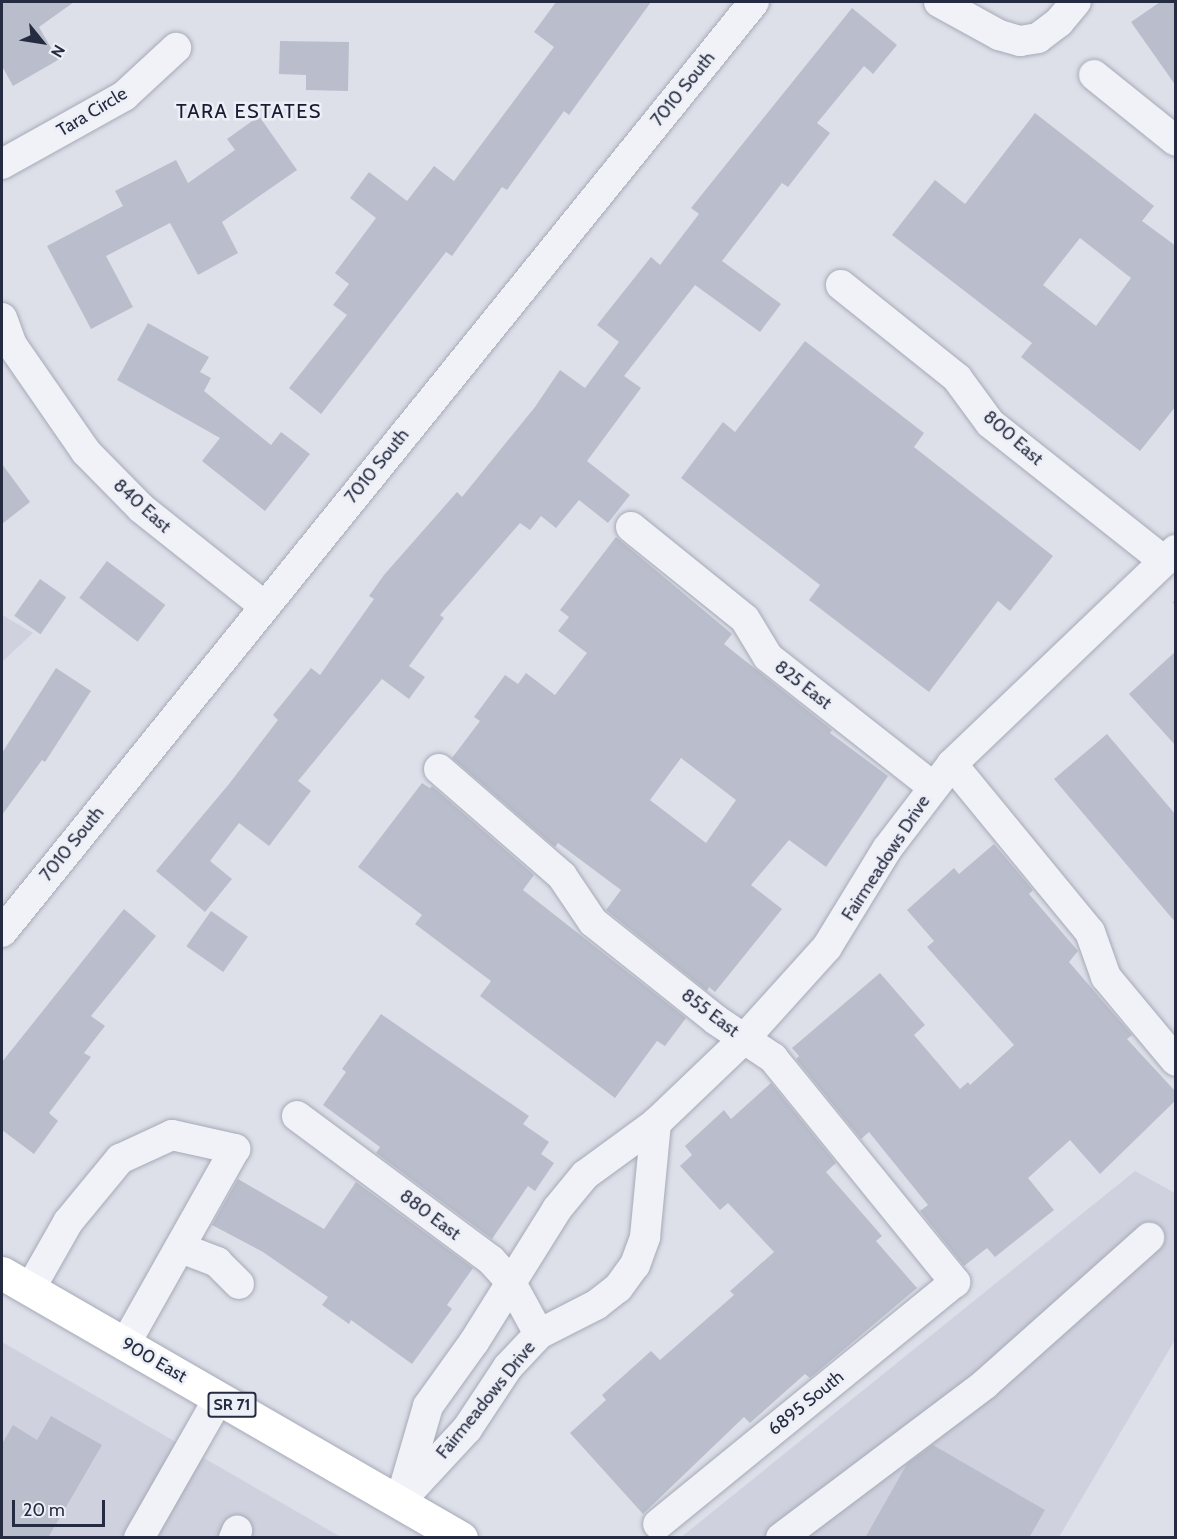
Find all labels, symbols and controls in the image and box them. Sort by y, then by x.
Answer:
north arrow [12,12,72,72]
text: N [47,42,69,61]
street label: 7010 South [646,47,720,131]
street label: Tara Circle [53,83,131,141]
district label: TARA ESTATES [176,99,322,123]
street label: 800 East [979,406,1047,470]
street label: 7010 South [340,424,414,508]
street label: 840 East [109,475,175,537]
street label: 825 East [770,656,836,714]
street label: Fairmeadows Drive [837,791,935,925]
street label: 7010 South [35,802,109,886]
street label: 855 East [677,984,743,1042]
street label: 880 East [395,1185,465,1245]
street label: 900 East [118,1333,190,1387]
street label: Fairmeadows Drive [432,1337,540,1463]
street label: 6895 South [764,1366,848,1440]
road number: SR 71 [206,1392,258,1418]
scale bar [15,1488,108,1526]
text: 20 m [23,1499,65,1521]

